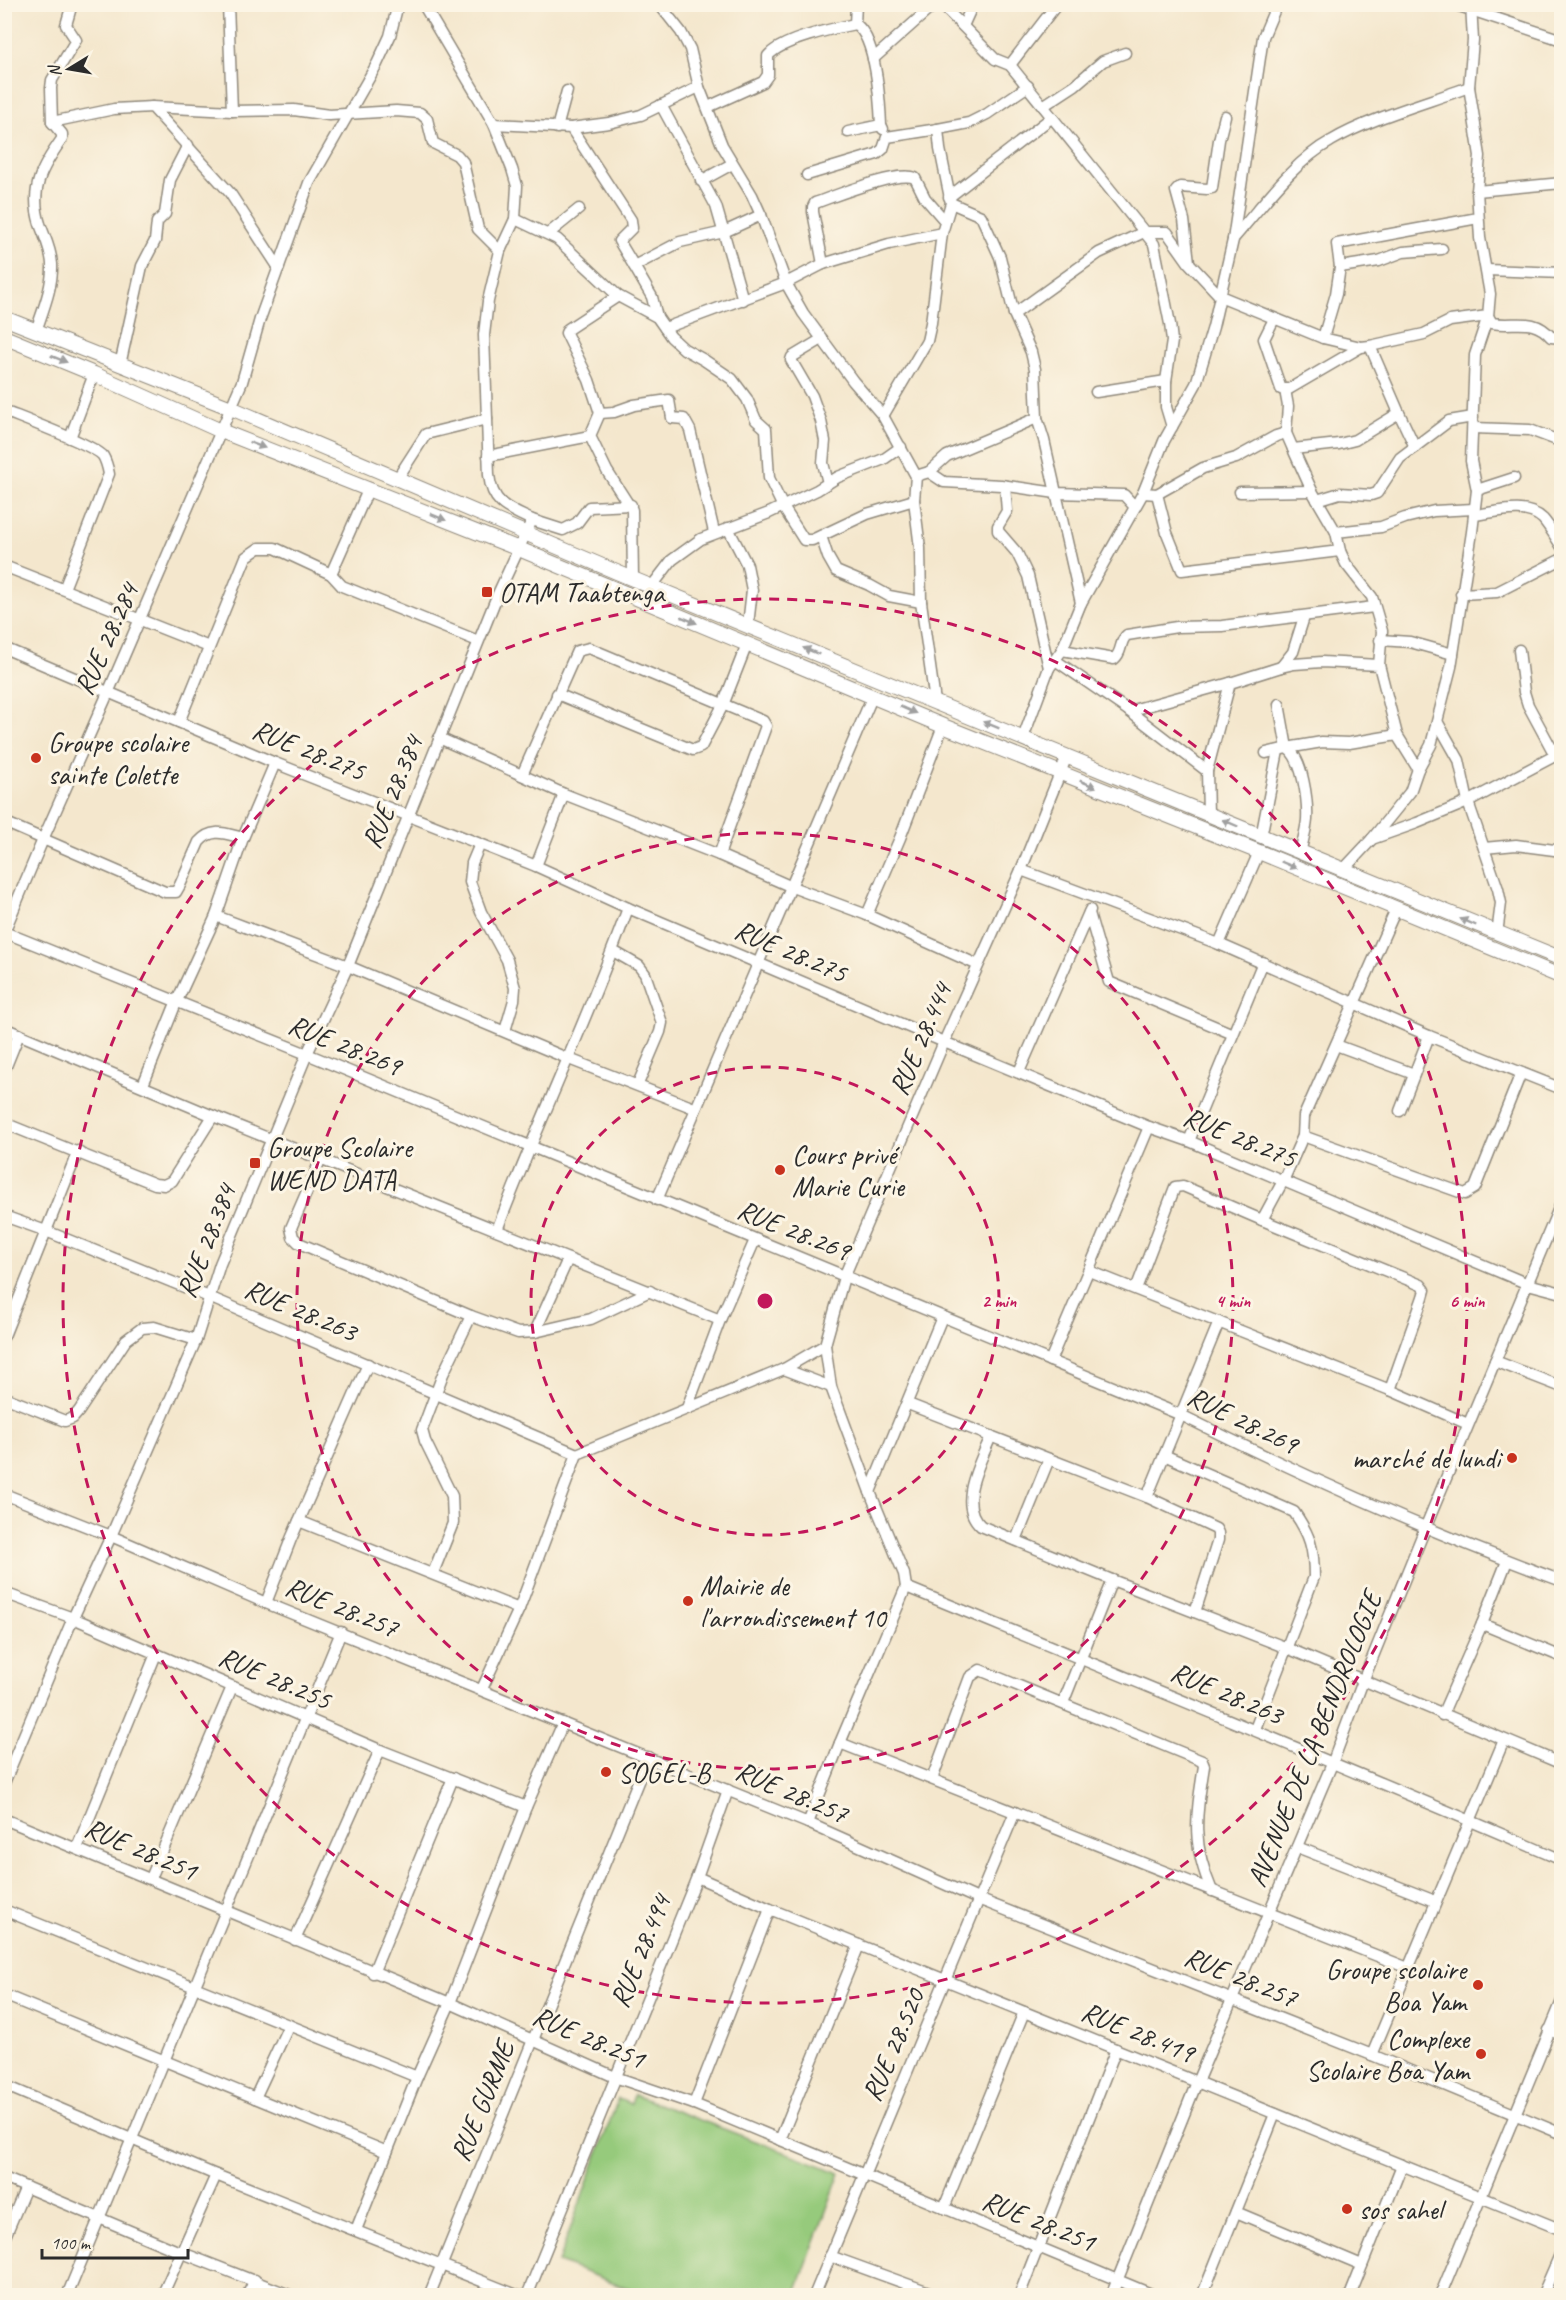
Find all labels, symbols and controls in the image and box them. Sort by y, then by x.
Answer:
north arrow [39,39,99,99]
text: N [44,62,66,78]
one-way arrow [50,354,68,364]
one-way arrow [248,441,266,450]
one-way arrow [429,513,447,522]
place label: OTAM Taabtenga [499,575,666,610]
street label: RUE 28.284 [66,576,147,700]
marker: OTAM Taabtenga [480,585,494,599]
one-way arrow [680,616,698,625]
one-way arrow [802,646,820,655]
one-way arrow [899,706,917,716]
street label: RUE 28.275 [247,712,372,789]
one-way arrow [982,720,1000,730]
place label: Groupe scolaire sainte Colette [48,725,190,792]
street label: RUE 28.384 [354,728,431,854]
marker: Groupe scolaire sainte Colette [29,751,43,765]
one-way arrow [1080,780,1098,790]
one-way arrow [1221,819,1238,828]
one-way arrow [1280,861,1298,870]
street label: RUE 28.275 [730,912,854,991]
one-way arrow [1459,917,1477,926]
street label: RUE 28.444 [881,975,960,1100]
street label: RUE 28.269 [283,1007,409,1084]
street label: RUE 28.275 [1178,1099,1303,1176]
place label: Groupe Scolaire WEND DATA [267,1130,414,1197]
place label: Cours privé Marie Curie [792,1137,906,1204]
marker: Groupe Scolaire WEND DATA [248,1156,262,1170]
marker: Cours privé Marie Curie [773,1163,787,1177]
street label: RUE 28.384 [168,1177,244,1303]
street label: RUE 28.269 [732,1192,858,1269]
street label: RUE 28.263 [240,1271,365,1350]
text: 2 min [982,1290,1017,1312]
text: 4 min [1216,1290,1251,1312]
text: 6 min [1450,1290,1485,1312]
centre of rings [755,1291,775,1311]
street label: RUE 28.269 [1182,1378,1306,1463]
place label: marché de lundi [1352,1441,1504,1476]
marker: marché de lundi [1505,1451,1519,1465]
place label: Mairie de l'arrondissement 10 [700,1568,888,1635]
street label: RUE 28.257 [280,1569,405,1646]
street label: AVENUE DE LA BENDROLOGIE [1239,1583,1391,1892]
marker: Mairie de l'arrondissement 10 [681,1594,695,1608]
street label: RUE 28.255 [214,1639,338,1718]
street label: RUE 28.263 [1166,1654,1291,1733]
street label: RUE 28.257 [731,1753,855,1832]
place label: SOGEL-B [618,1755,713,1790]
marker: SOGEL-B [599,1765,613,1779]
street label: RUE 28.251 [80,1810,204,1889]
street label: RUE 28.494 [602,1887,679,2013]
street label: RUE 28.257 [1179,1939,1304,2016]
place label: Groupe scolaire Boa Yam [1326,1952,1468,2019]
marker: Groupe scolaire Boa Yam [1471,1978,1485,1992]
street label: RUE 28.520 [854,1981,933,2106]
street label: RUE 28.419 [1076,1994,1202,2071]
street label: RUE 28.251 [528,1998,652,2077]
place label: Complexe Scolaire Boa Yam [1306,2021,1471,2088]
street label: RUE GURME [442,2033,523,2166]
marker: Complexe Scolaire Boa Yam [1474,2047,1488,2061]
street label: RUE 28.251 [977,2183,1102,2260]
place label: sos sahel [1359,2192,1448,2227]
marker: sos sahel [1340,2202,1354,2216]
scale bar [42,2222,188,2260]
text: 100 m [51,2232,92,2254]

